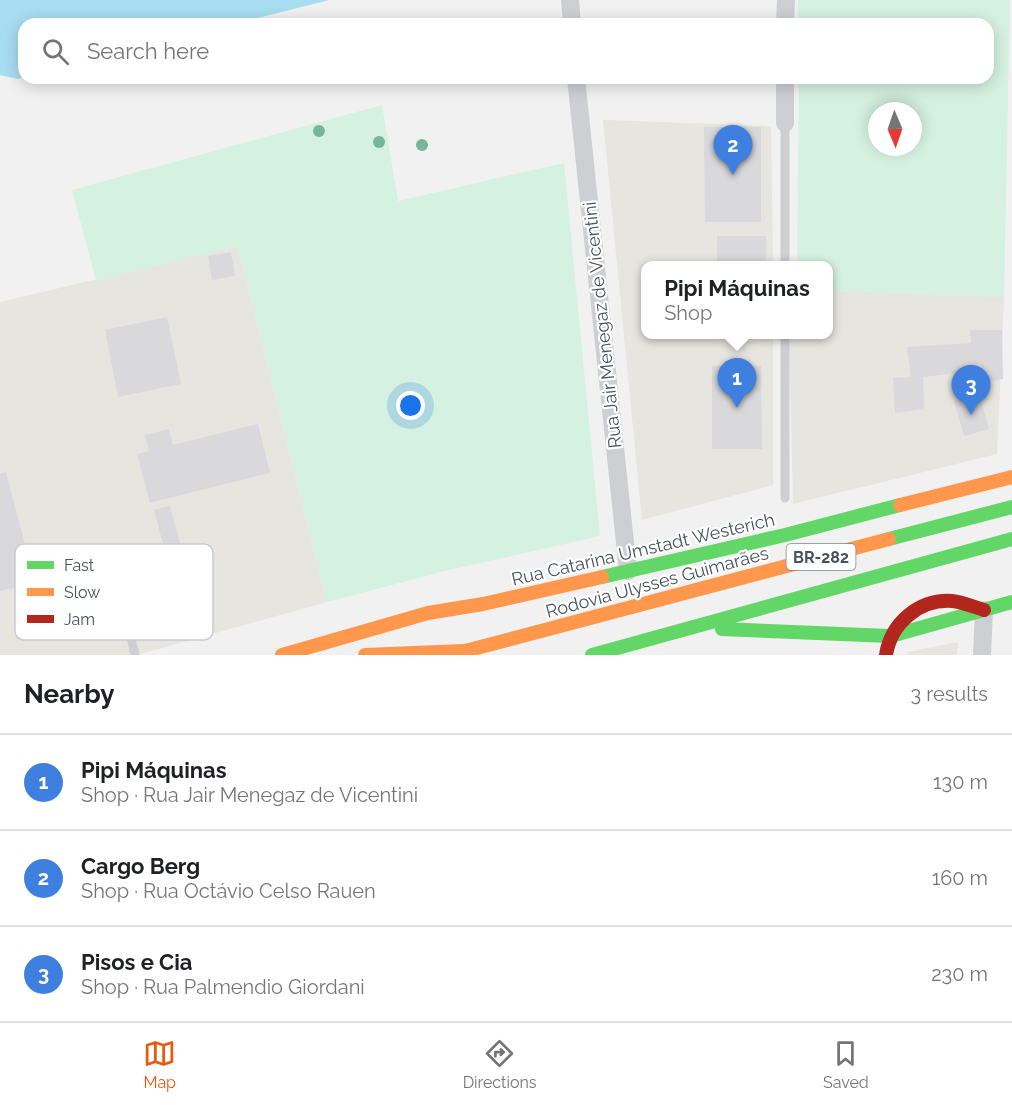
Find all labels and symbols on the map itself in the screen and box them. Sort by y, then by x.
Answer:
north arrow [868,102,922,156]
pin: 2 [714,126,752,175]
street label: Rua Jair Menegaz de Vicentini [579,201,625,449]
pin: 1 [718,358,756,408]
pin: 3 [952,366,990,415]
your location [396,391,425,420]
street label: Rua Catarina Umstadt Westerich [509,508,777,590]
street label: Rodovia Ulysses Guimarães [543,542,771,622]
legend [15,544,213,640]
road number: BR-282 [786,544,856,570]
text: Fast [64,556,95,575]
text: Slow [64,583,100,602]
text: Jam [64,610,95,629]

